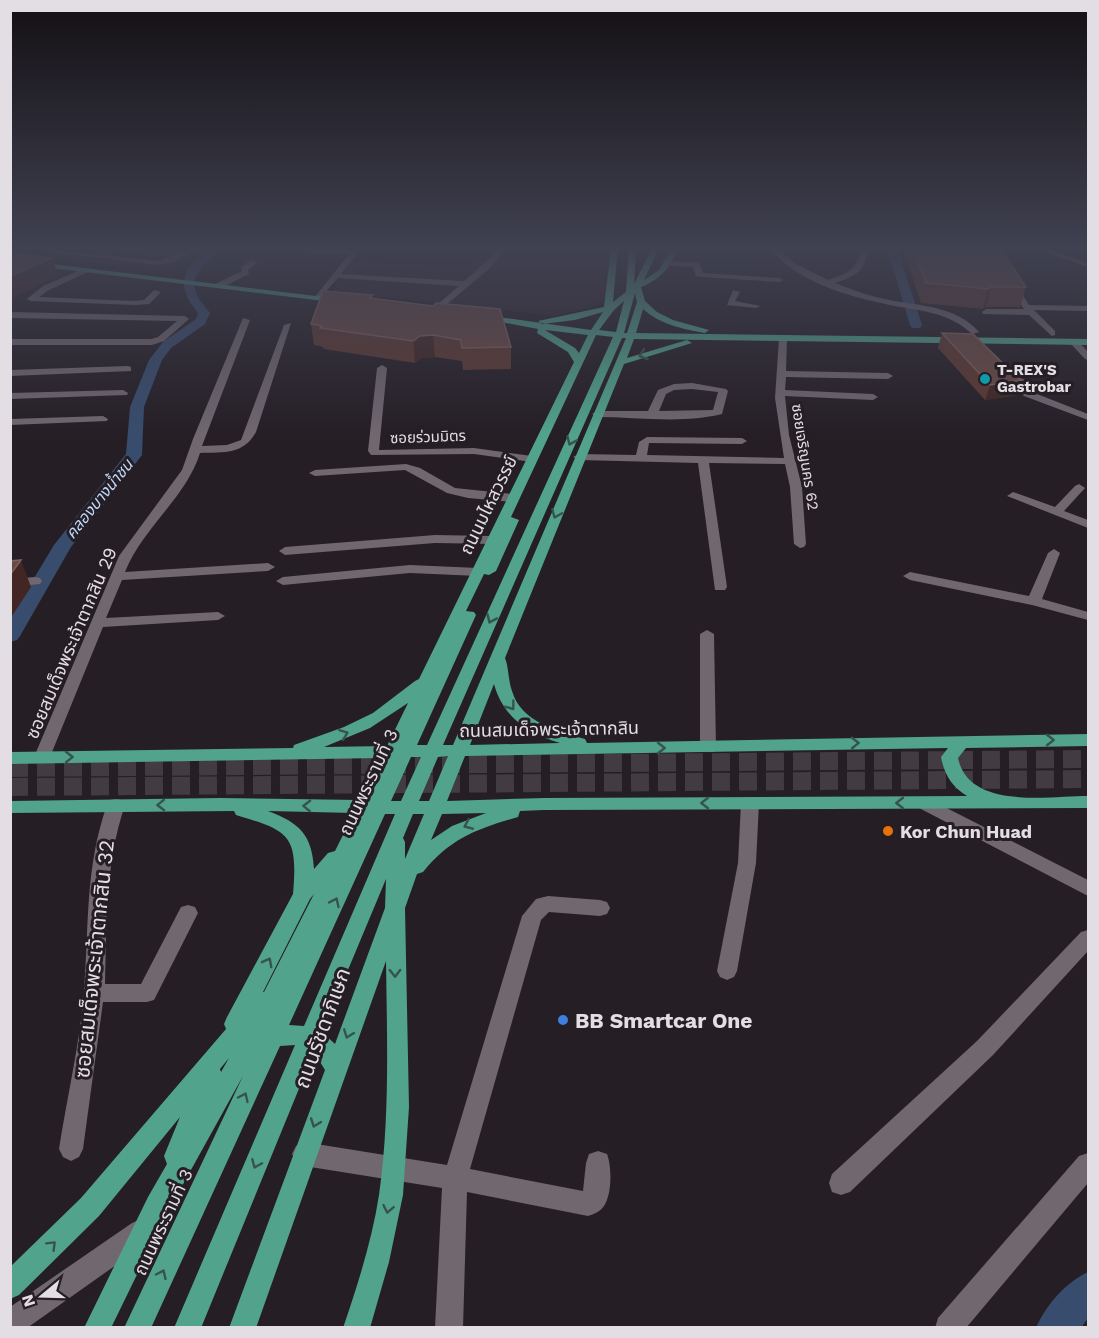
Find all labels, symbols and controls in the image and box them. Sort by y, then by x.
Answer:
one-way arrow [638,348,649,360]
place label: T-REX'S Gastrobar [997,361,1071,396]
marker: T-REX'S Gastrobar [978,372,992,386]
street label: ซอยเจริญนคร 62 [788,403,822,511]
street label: ซอยร่วมมิตร [390,427,466,447]
one-way arrow [566,435,578,446]
street label: ถนนมไหสวรรย์ [455,452,521,558]
water label: คลองบางน้ำชน [60,453,137,542]
one-way arrow [551,508,563,519]
street label: ซอยสมเด็จพระเจ้าตากสิน 29 [21,544,121,742]
one-way arrow [487,613,499,624]
one-way arrow [504,699,515,710]
street label: ถนนสมเด็จพระเจ้าตากสิน [459,717,639,741]
street label: ถนนพระรามที่ 3 [332,725,402,839]
one-way arrow [338,729,349,741]
one-way arrow [1046,734,1055,746]
one-way arrow [851,737,860,749]
one-way arrow [656,742,665,754]
one-way arrow [64,751,73,763]
one-way arrow [701,797,710,809]
one-way arrow [896,797,905,809]
one-way arrow [157,799,166,811]
one-way arrow [303,800,312,812]
one-way arrow [463,818,474,830]
place label: Kor Chun Huad [900,821,1032,842]
marker: Kor Chun Huad [881,824,895,838]
street label: ซอยสมเด็จพระเจ้าตากสิน 32 [69,839,119,1079]
one-way arrow [327,897,339,908]
one-way arrow [261,958,272,968]
street label: ถนนรัชดาภิเษก [289,964,355,1092]
one-way arrow [389,968,401,977]
place label: BB Smartcar One [575,1008,753,1033]
marker: BB Smartcar One [556,1013,570,1027]
one-way arrow [343,1028,355,1039]
one-way arrow [236,1093,248,1104]
one-way arrow [310,1117,323,1128]
one-way arrow [251,1158,263,1169]
street label: ถนนพระรามที่ 3 [127,1165,197,1279]
one-way arrow [382,1204,395,1214]
one-way arrow [45,1241,56,1252]
north arrow [12,1266,72,1326]
one-way arrow [154,1270,166,1281]
text: N [17,1292,39,1309]

